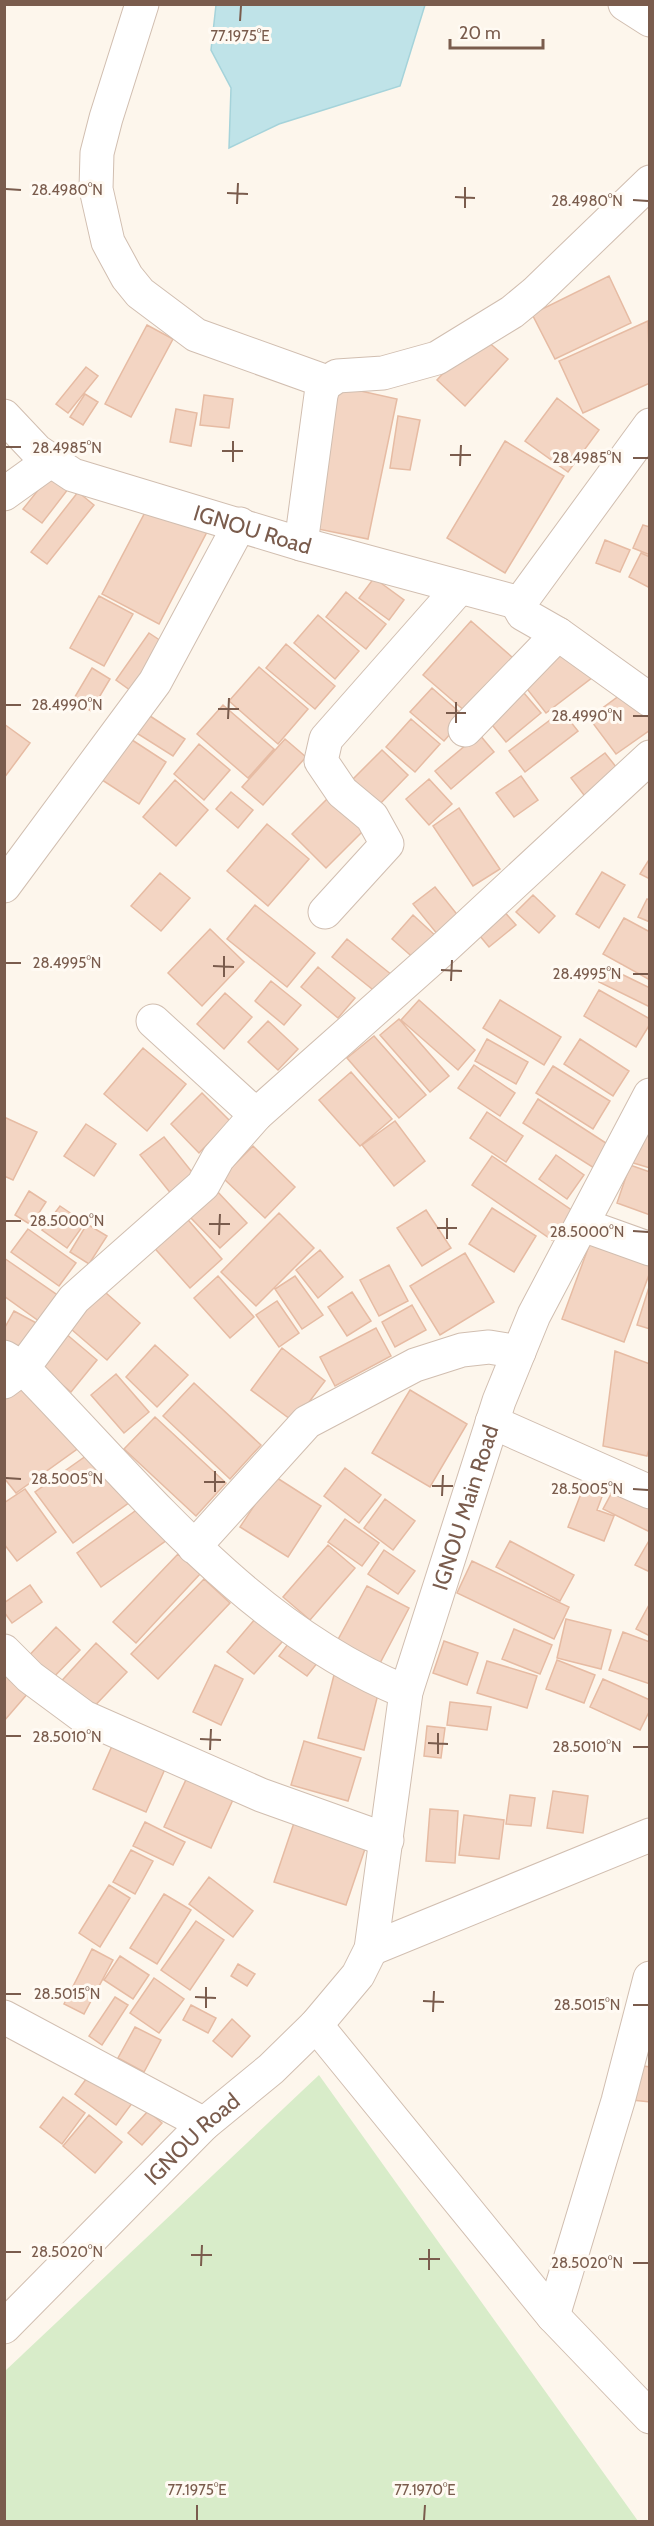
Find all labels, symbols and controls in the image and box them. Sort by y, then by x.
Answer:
scale bar [450,12,543,50]
text: 20 m [459,22,501,44]
text: 77.1975°E [210,27,270,45]
text: 28.4980°N [31,181,103,199]
text: 28.4980°N [551,192,623,210]
text: 28.4985°N [32,439,102,457]
text: 28.4985°N [552,449,622,467]
street label: IGNOU Road [190,499,314,560]
text: 28.4990°N [31,696,103,714]
text: 28.4990°N [551,707,623,725]
text: 28.4995°N [33,954,101,972]
text: 28.4995°N [553,965,621,983]
text: 28.5000°N [30,1212,104,1230]
text: 28.5000°N [550,1223,624,1241]
street label: IGNOU Main Road [426,1422,504,1594]
text: 28.5005°N [31,1470,103,1488]
text: 28.5005°N [551,1480,623,1498]
text: 28.5010°N [33,1728,101,1746]
text: 28.5010°N [553,1738,621,1756]
text: 28.5015°N [34,1985,100,2003]
text: 28.5015°N [554,1996,620,2014]
street label: IGNOU Road [139,2087,245,2191]
text: 28.5020°N [31,2243,103,2261]
text: 28.5020°N [551,2254,623,2272]
text: 77.1975°E [167,2481,227,2499]
text: 77.1970°E [394,2481,456,2499]

